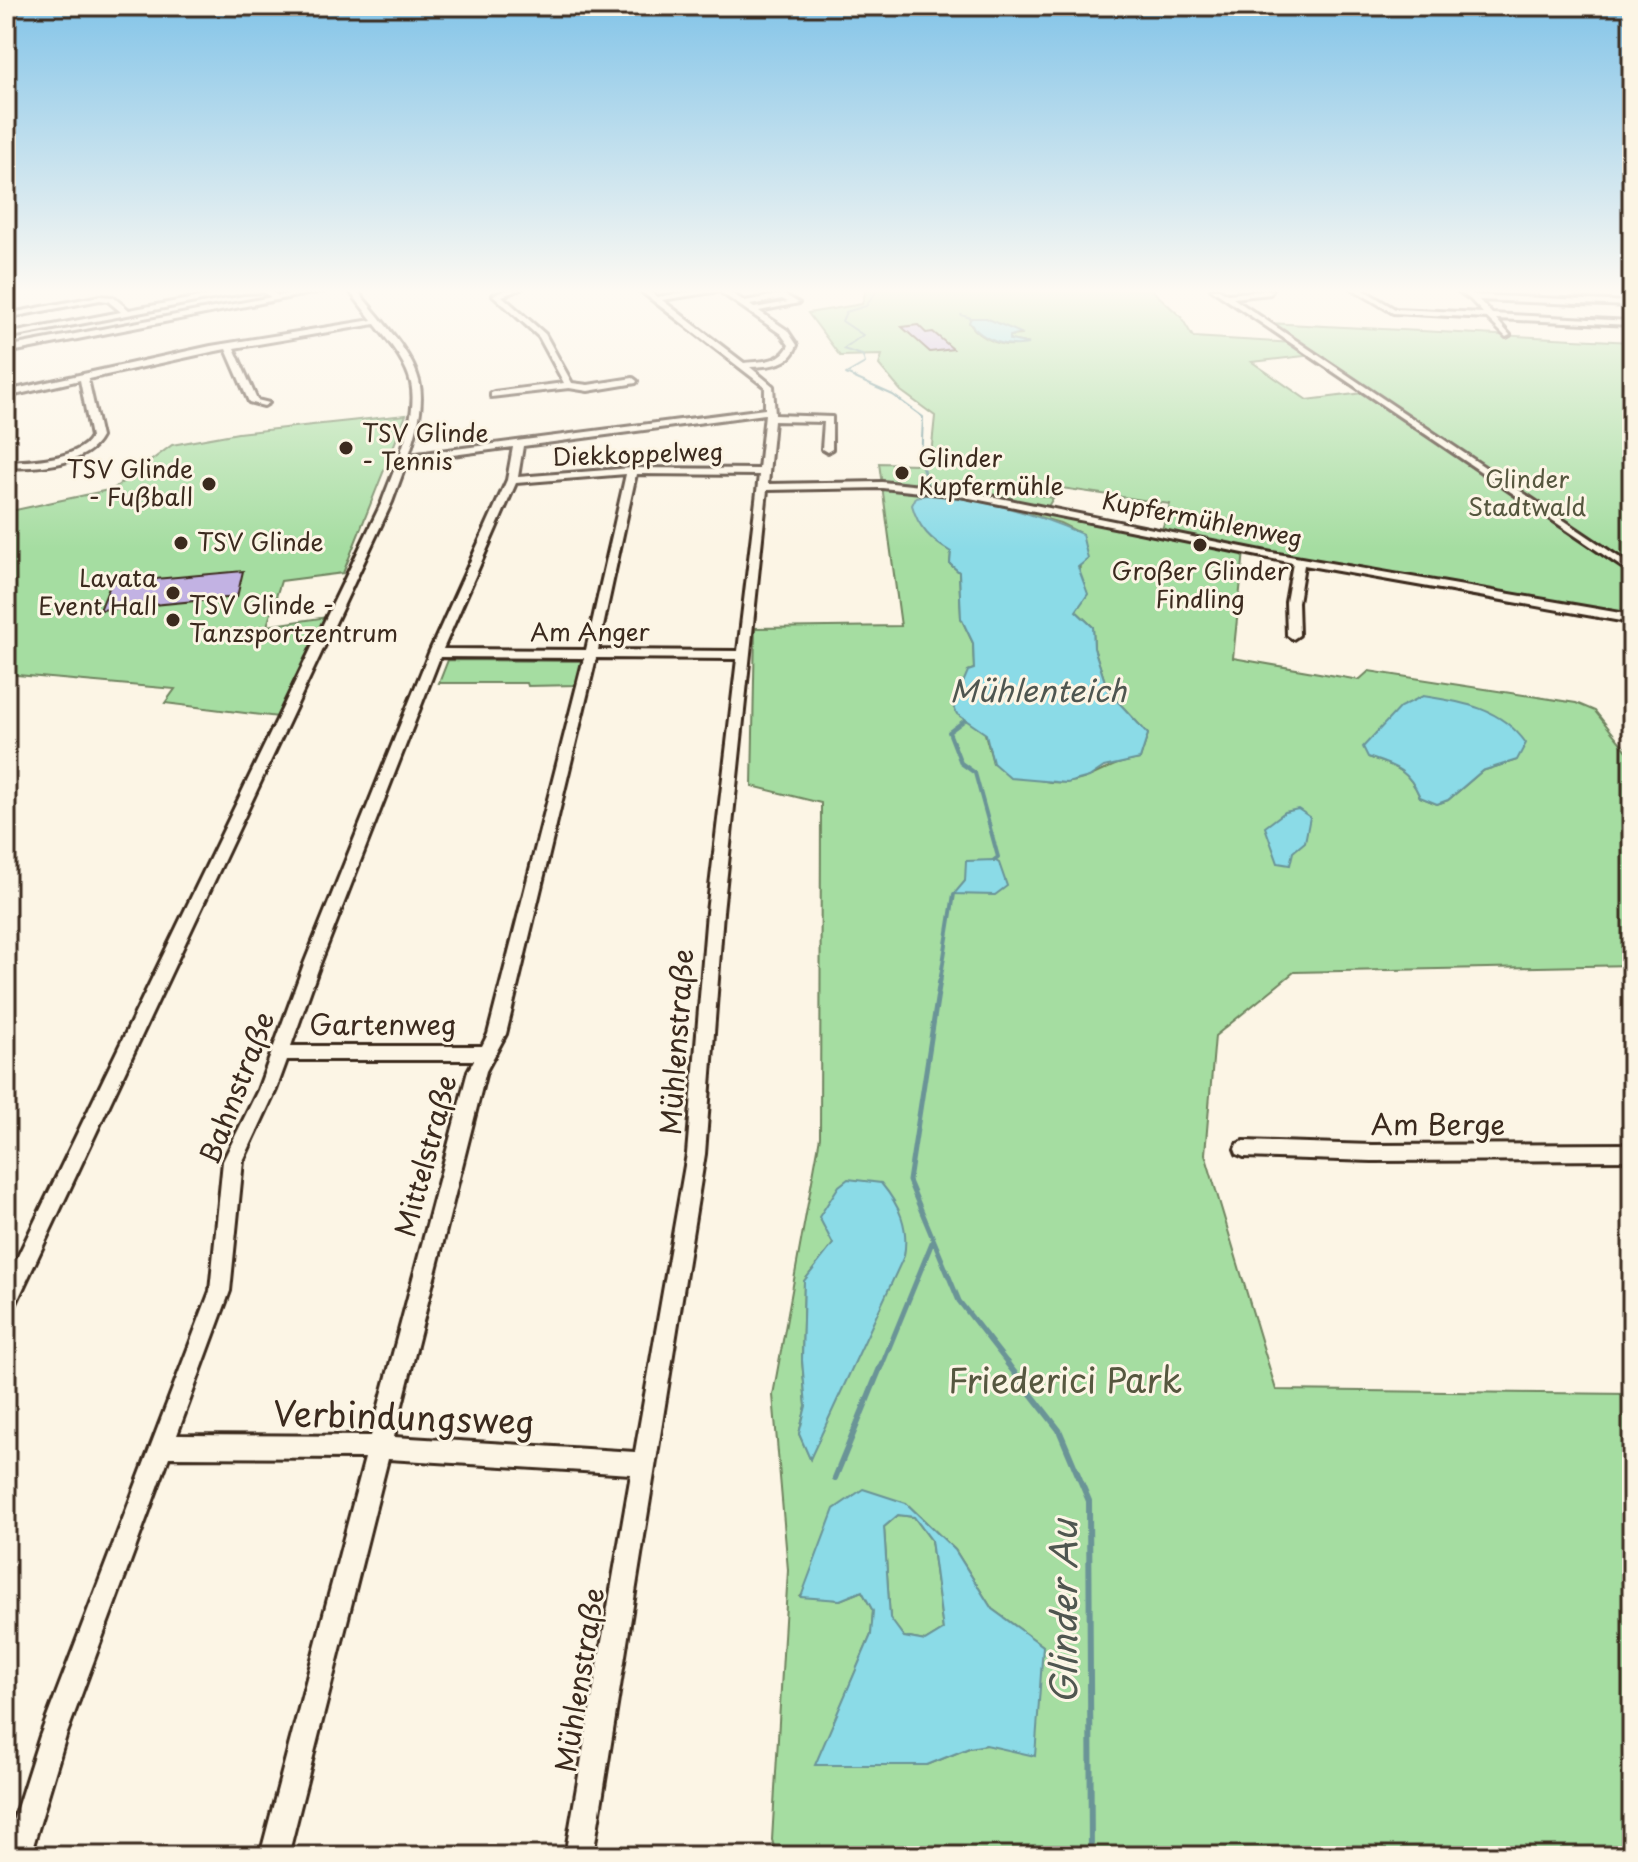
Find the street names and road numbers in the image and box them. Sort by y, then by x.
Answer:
street label: Diekkoppelweg [552,432,724,474]
street label: Kupfermühlenweg [1099,481,1306,555]
street label: Am Anger [530,613,651,649]
street label: Mühlenstraße [648,947,703,1136]
street label: Gartenweg [309,1002,457,1045]
street label: Bahnstraße [187,1005,284,1170]
street label: Mittelstraße [382,1070,467,1241]
street label: Am Berge [1371,1102,1505,1145]
street label: Verbindungsweg [272,1385,536,1447]
street label: Mühlenstraße [543,1584,614,1775]

